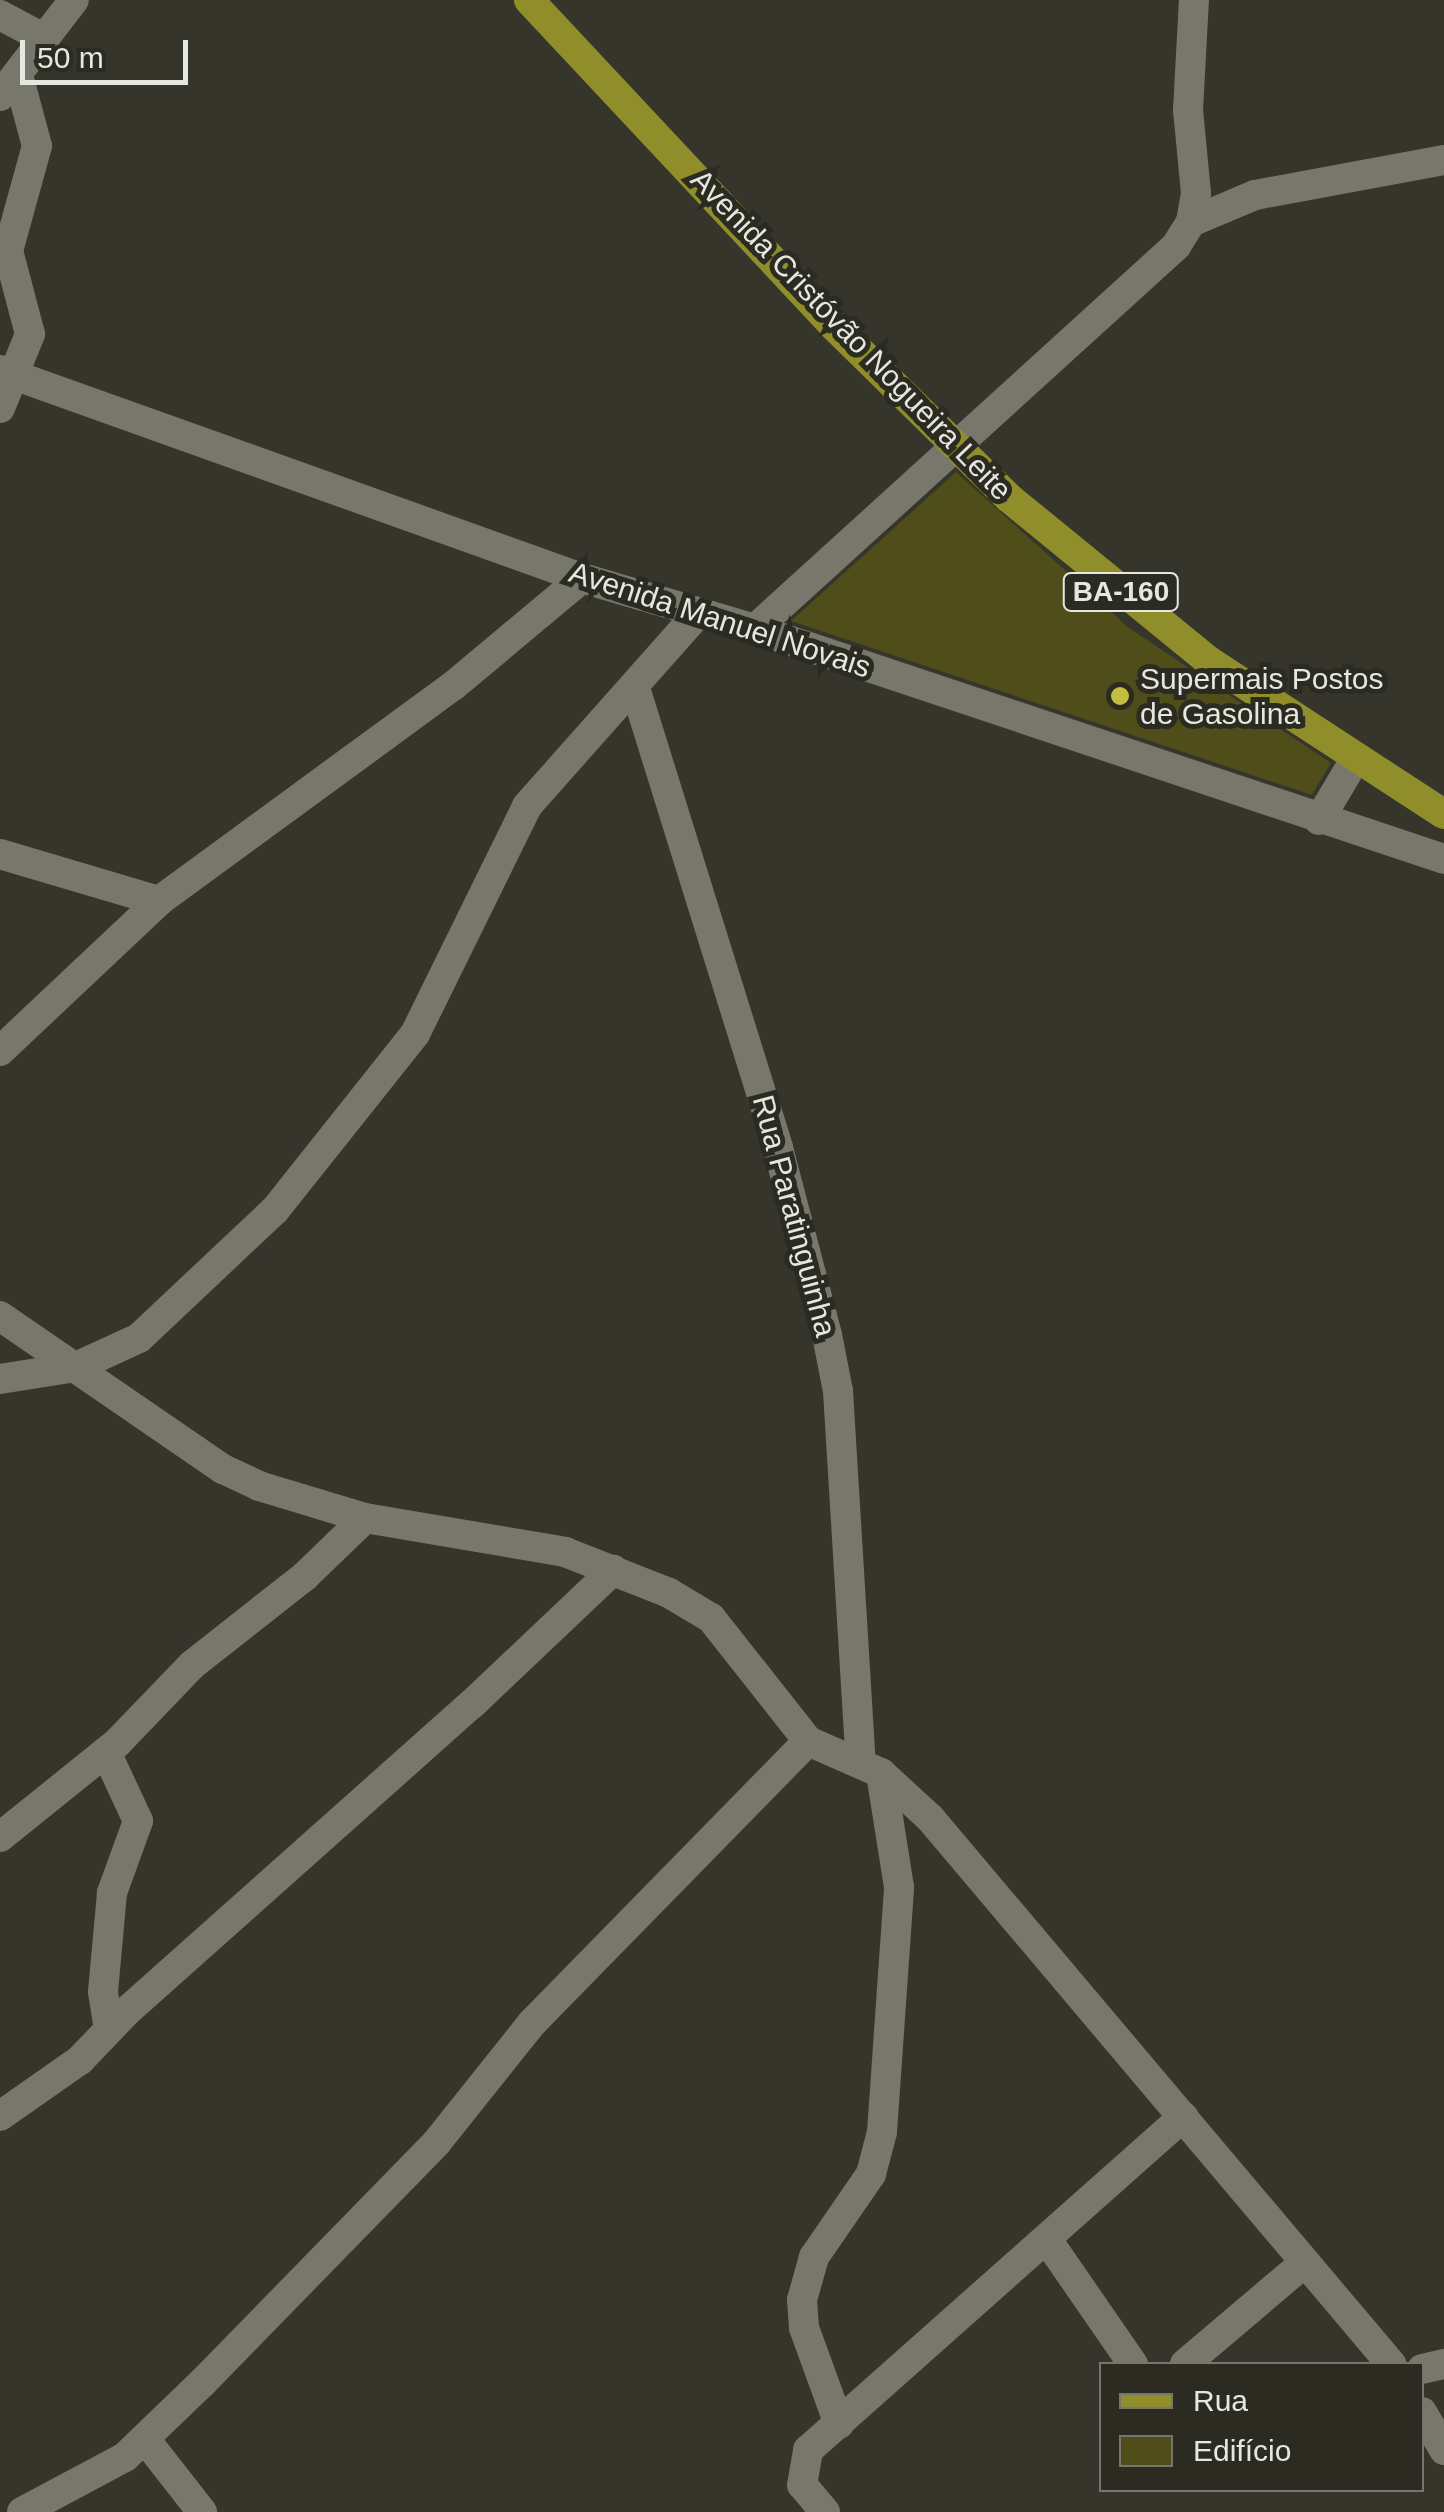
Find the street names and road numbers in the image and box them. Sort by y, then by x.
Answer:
street label: Avenida Cristóvão Nogueira Leite [683,162,1019,508]
street label: Avenida Manuel Novais [565,554,875,686]
road number: BA-160 [1061,569,1181,615]
street label: Rua Paratinguinha [744,1091,844,1341]

